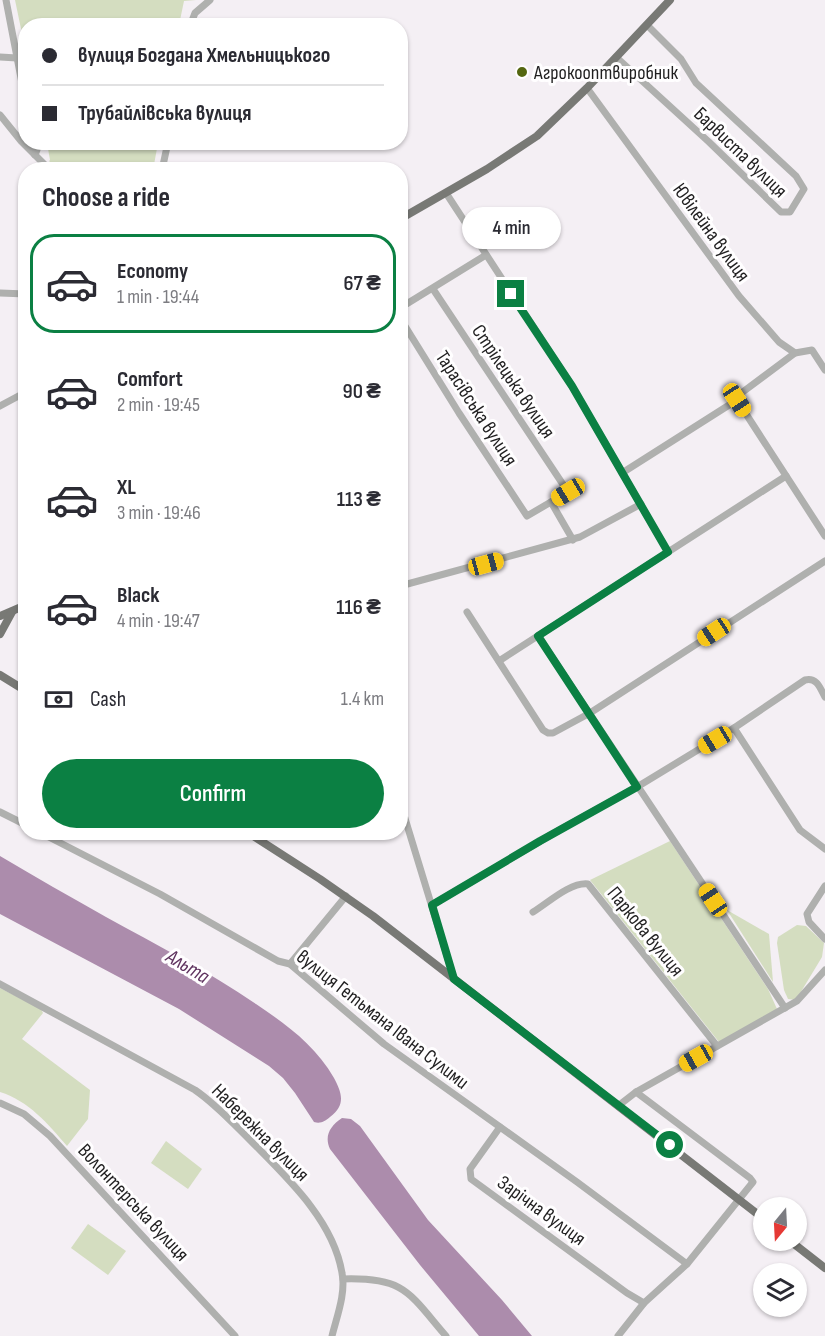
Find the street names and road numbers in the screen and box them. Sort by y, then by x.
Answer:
street label: Барвиста вулиця [689,102,792,203]
street label: Ювілейна вулиця [668,179,755,286]
street label: Стрілецька вулиця [466,320,560,443]
street label: Тарасівська вулиця [430,347,522,471]
street label: Паркова вулиця [602,882,689,981]
street label: вулиця Гетьмана Івана Сулими [291,945,473,1095]
street label: Набережна вулиця [207,1079,314,1186]
street label: Волонтерська вулиця [73,1139,194,1266]
street label: Зарічна вулиця [493,1171,590,1251]

